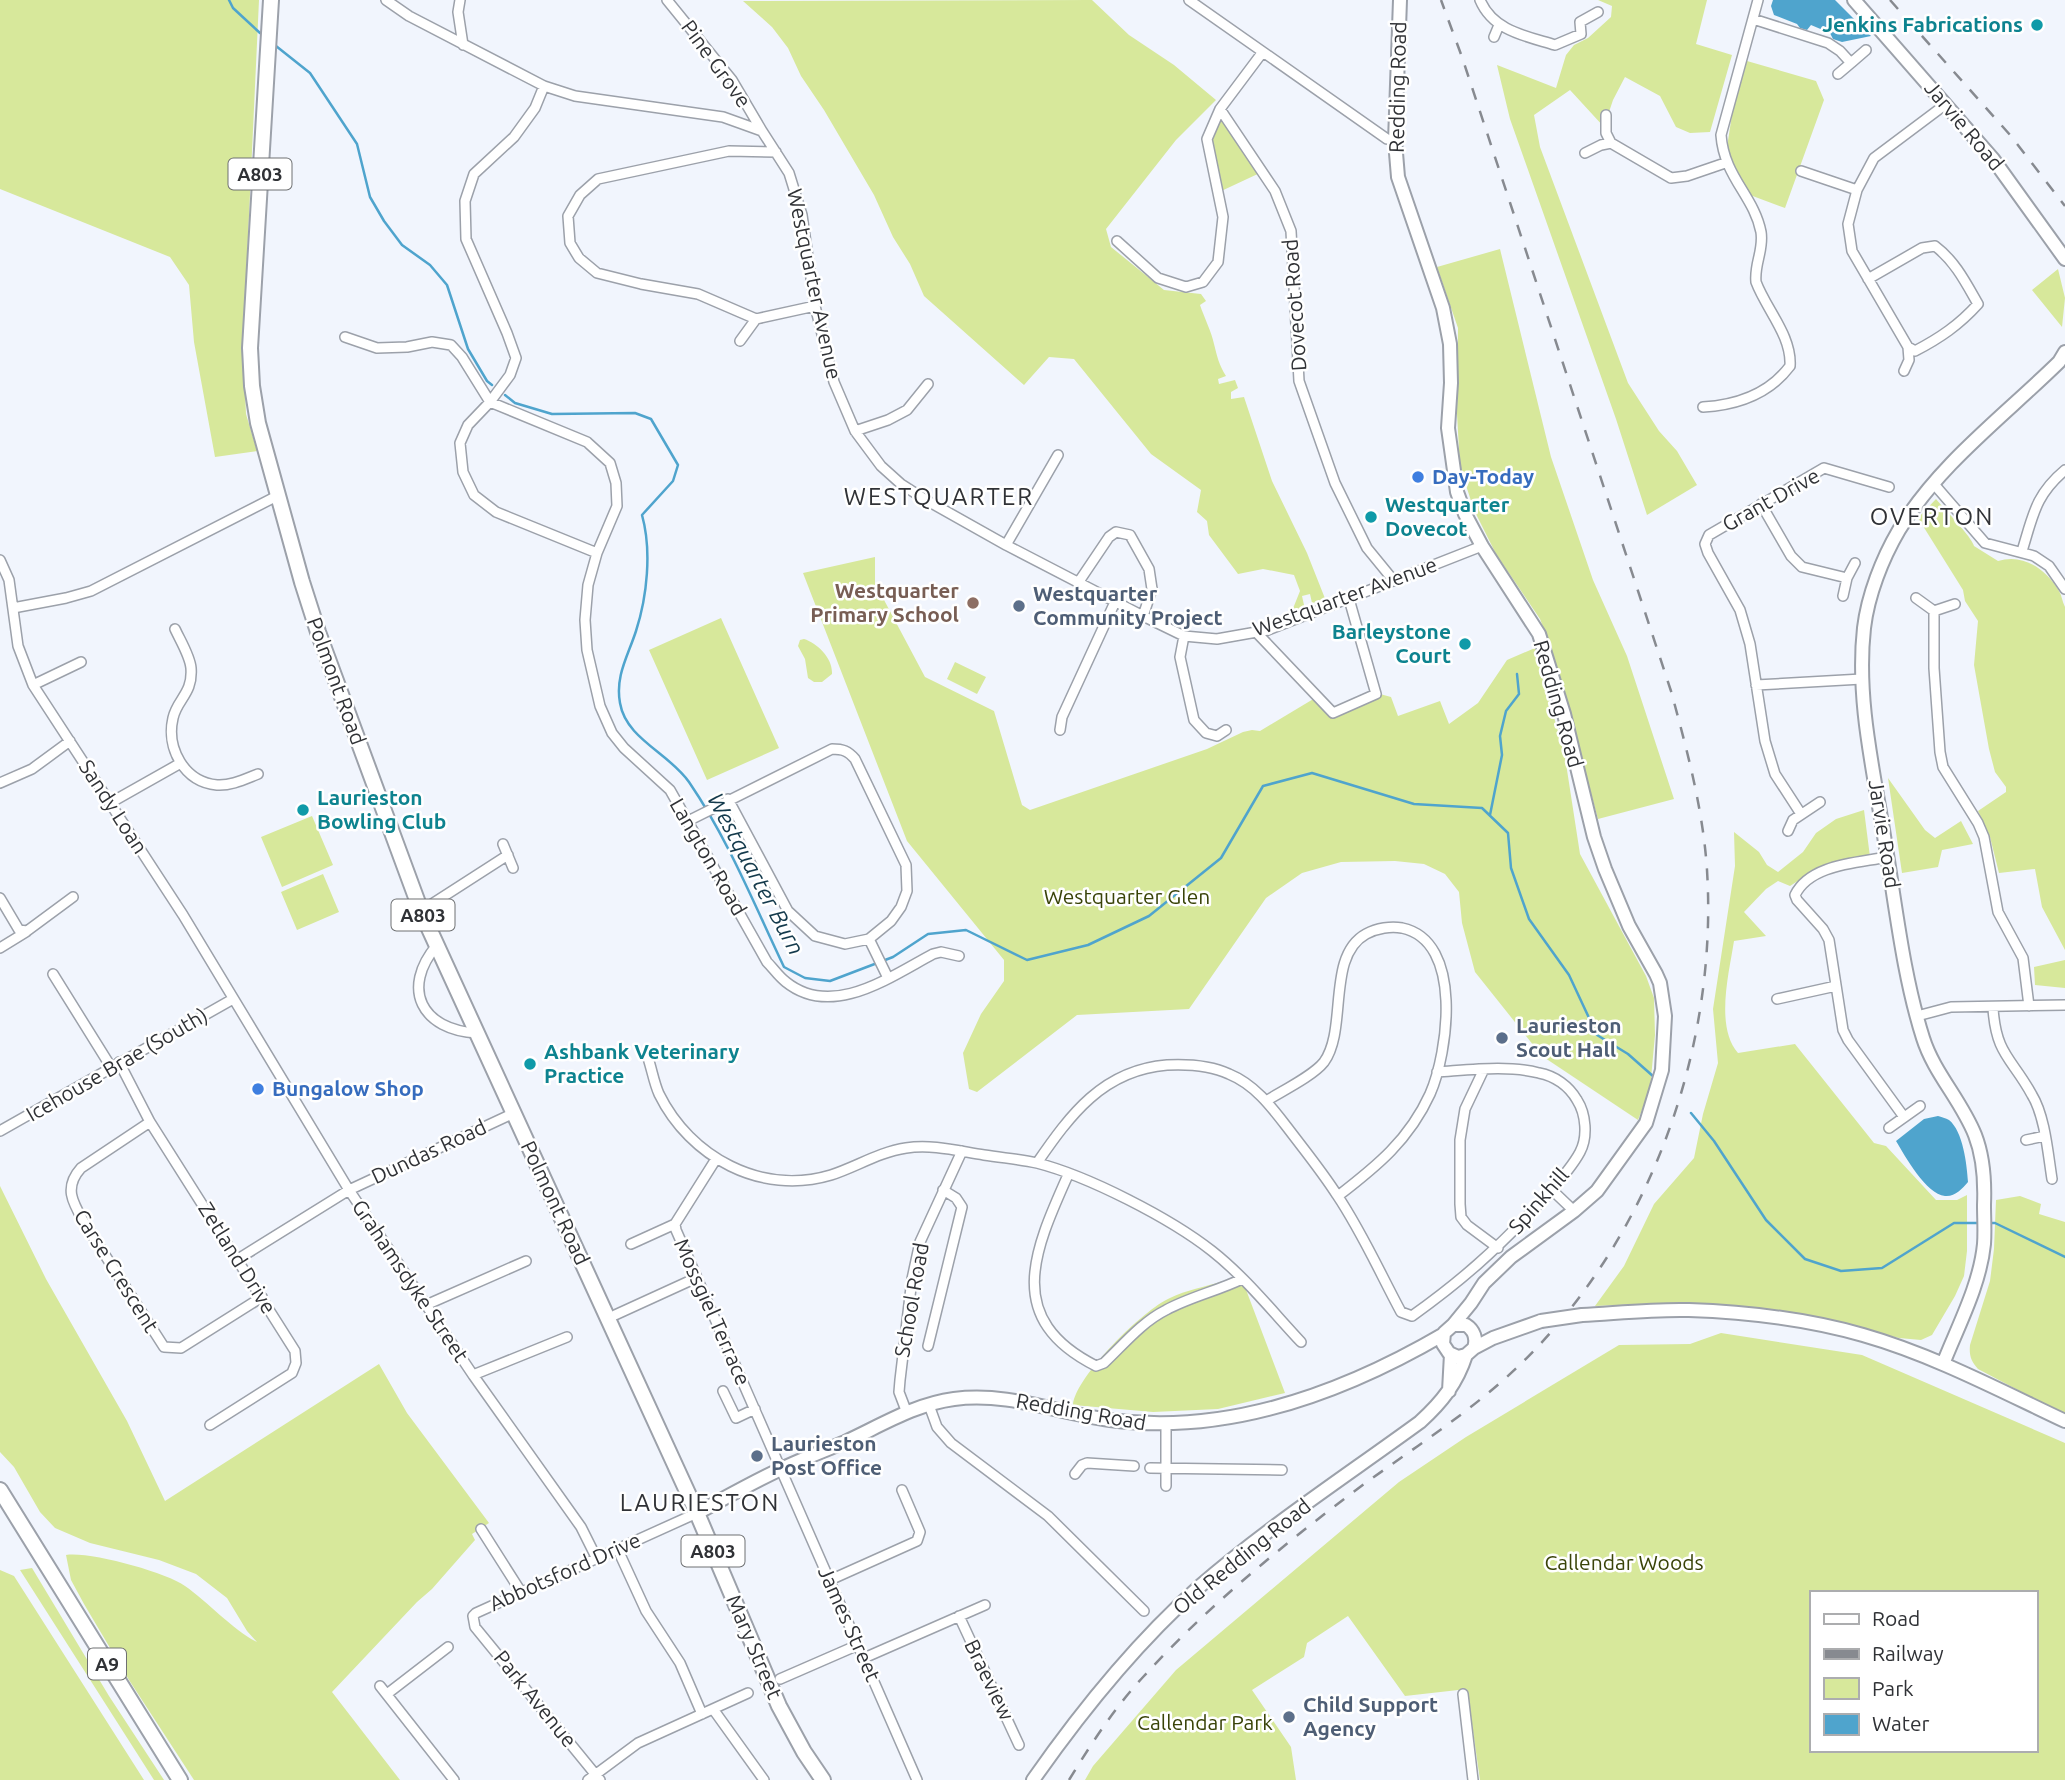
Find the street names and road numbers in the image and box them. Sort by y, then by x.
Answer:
street label: Pine Grove [677,15,756,112]
street label: Redding Road [1384,21,1410,153]
street label: Jarvie Road [1920,76,2009,175]
road number: A803 [229,158,292,190]
street label: Westquarter Avenue [783,186,847,381]
street label: Dovecot Road [1277,238,1311,372]
street label: Grant Drive [1718,463,1823,536]
street label: Westquarter Avenue [1249,552,1440,641]
street label: Polmont Road [303,614,371,748]
street label: Redding Road [1529,637,1589,770]
street label: Sandy Loan [75,755,153,858]
street label: Jarvie Road [1865,778,1905,890]
street label: Langton Road [666,794,752,919]
road number: A803 [392,900,454,931]
street label: Icehouse Brae (South) [22,1002,211,1126]
street label: Dundas Road [367,1114,490,1188]
street label: Polmont Road [517,1137,595,1268]
street label: Spinkhill [1503,1163,1573,1238]
street label: Grahamsdyke Street [348,1195,474,1366]
street label: Zetland Drive [194,1197,282,1318]
street label: Carse Crescent [70,1205,164,1336]
street label: Mossgiel Terrace [670,1234,756,1389]
street label: School Road [889,1241,933,1359]
street label: Redding Road [1014,1388,1148,1434]
street label: Old Redding Road [1168,1493,1315,1619]
street label: Abbotsford Drive [485,1527,644,1615]
road number: A803 [682,1536,744,1567]
street label: James Street [814,1562,886,1685]
street label: Mary Street [722,1591,788,1702]
street label: Braeview [960,1635,1020,1724]
street label: Park Avenue [490,1645,582,1752]
road number: A9 [88,1648,126,1680]

